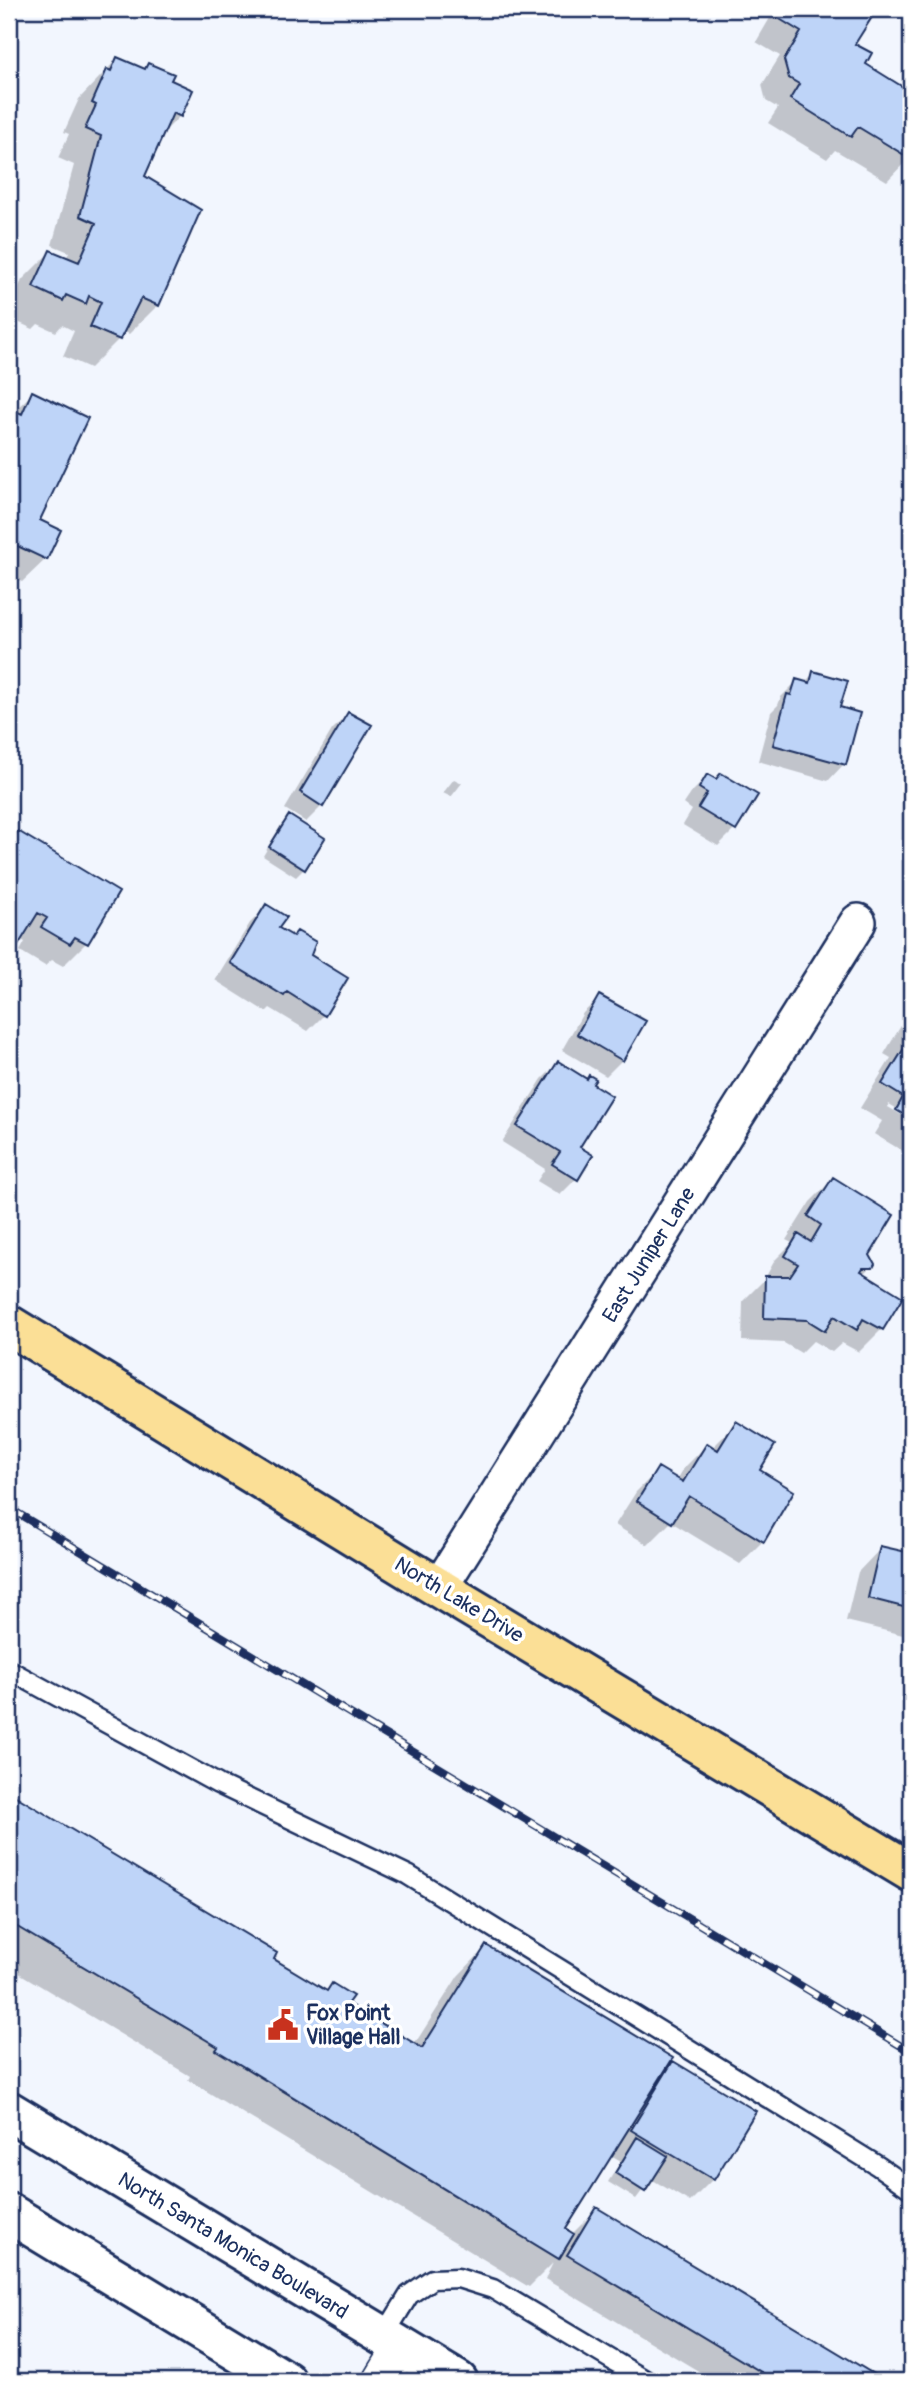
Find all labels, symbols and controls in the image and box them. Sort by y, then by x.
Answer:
street label: East Juniper Lane [597,1182,702,1328]
street label: North Lake Drive [389,1551,529,1649]
place label: Fox Point Village Hall [306,2000,401,2051]
public building icon: Fox Point Village Hall [266,2008,300,2042]
street label: North Santa Monica Boulevard [113,2166,353,2326]

